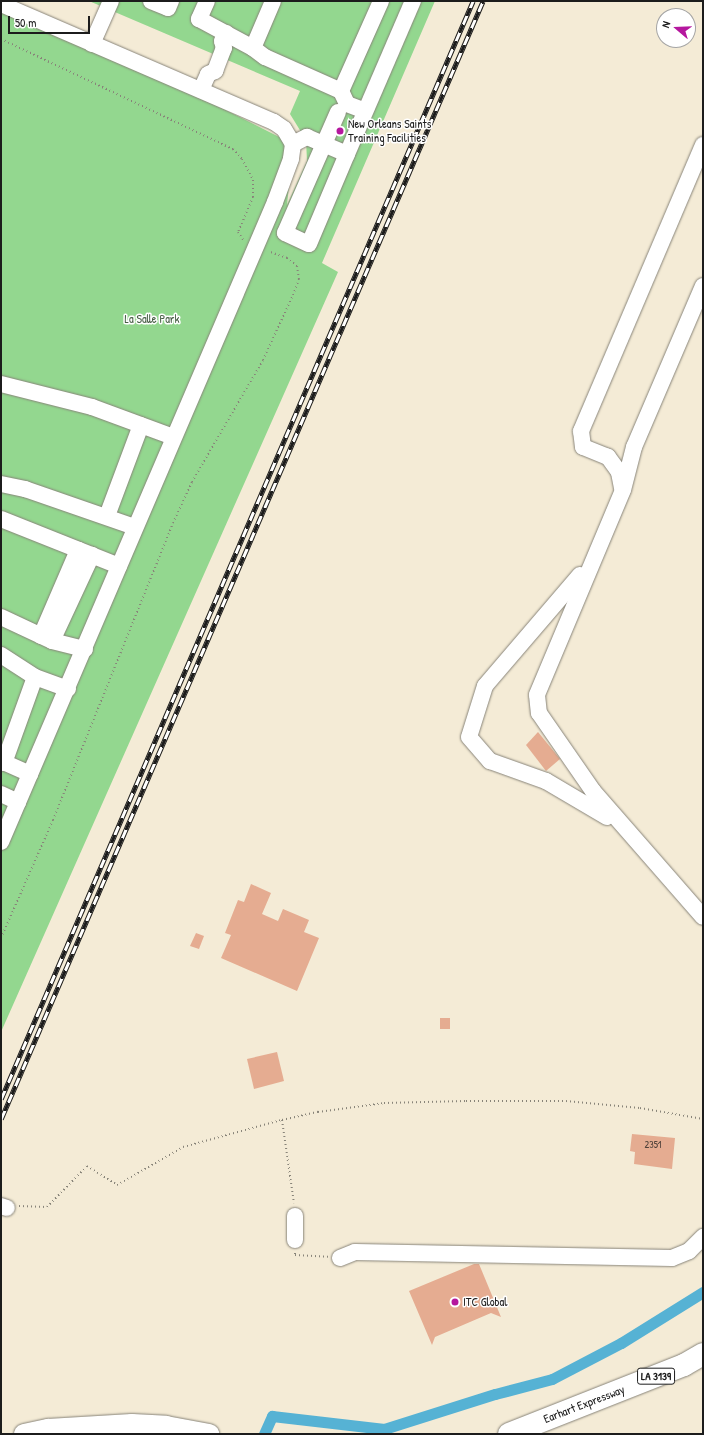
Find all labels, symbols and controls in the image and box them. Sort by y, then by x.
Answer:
scale bar [10,8,92,34]
north arrow [656,8,696,48]
text: 50 m [15,14,36,31]
text: N [658,19,673,29]
place label: New Orleans Saints Training Facilities [348,117,431,145]
marker: New Orleans Saints Training Facilities [335,126,345,136]
park label: La Salle Park [125,312,179,326]
house number: 2351 [644,1139,662,1151]
place label: ITC Global [463,1295,507,1309]
marker: ITC Global [450,1297,460,1307]
road number: LA 3139 [637,1367,675,1385]
street label: Earhart Expressway [541,1382,627,1426]

